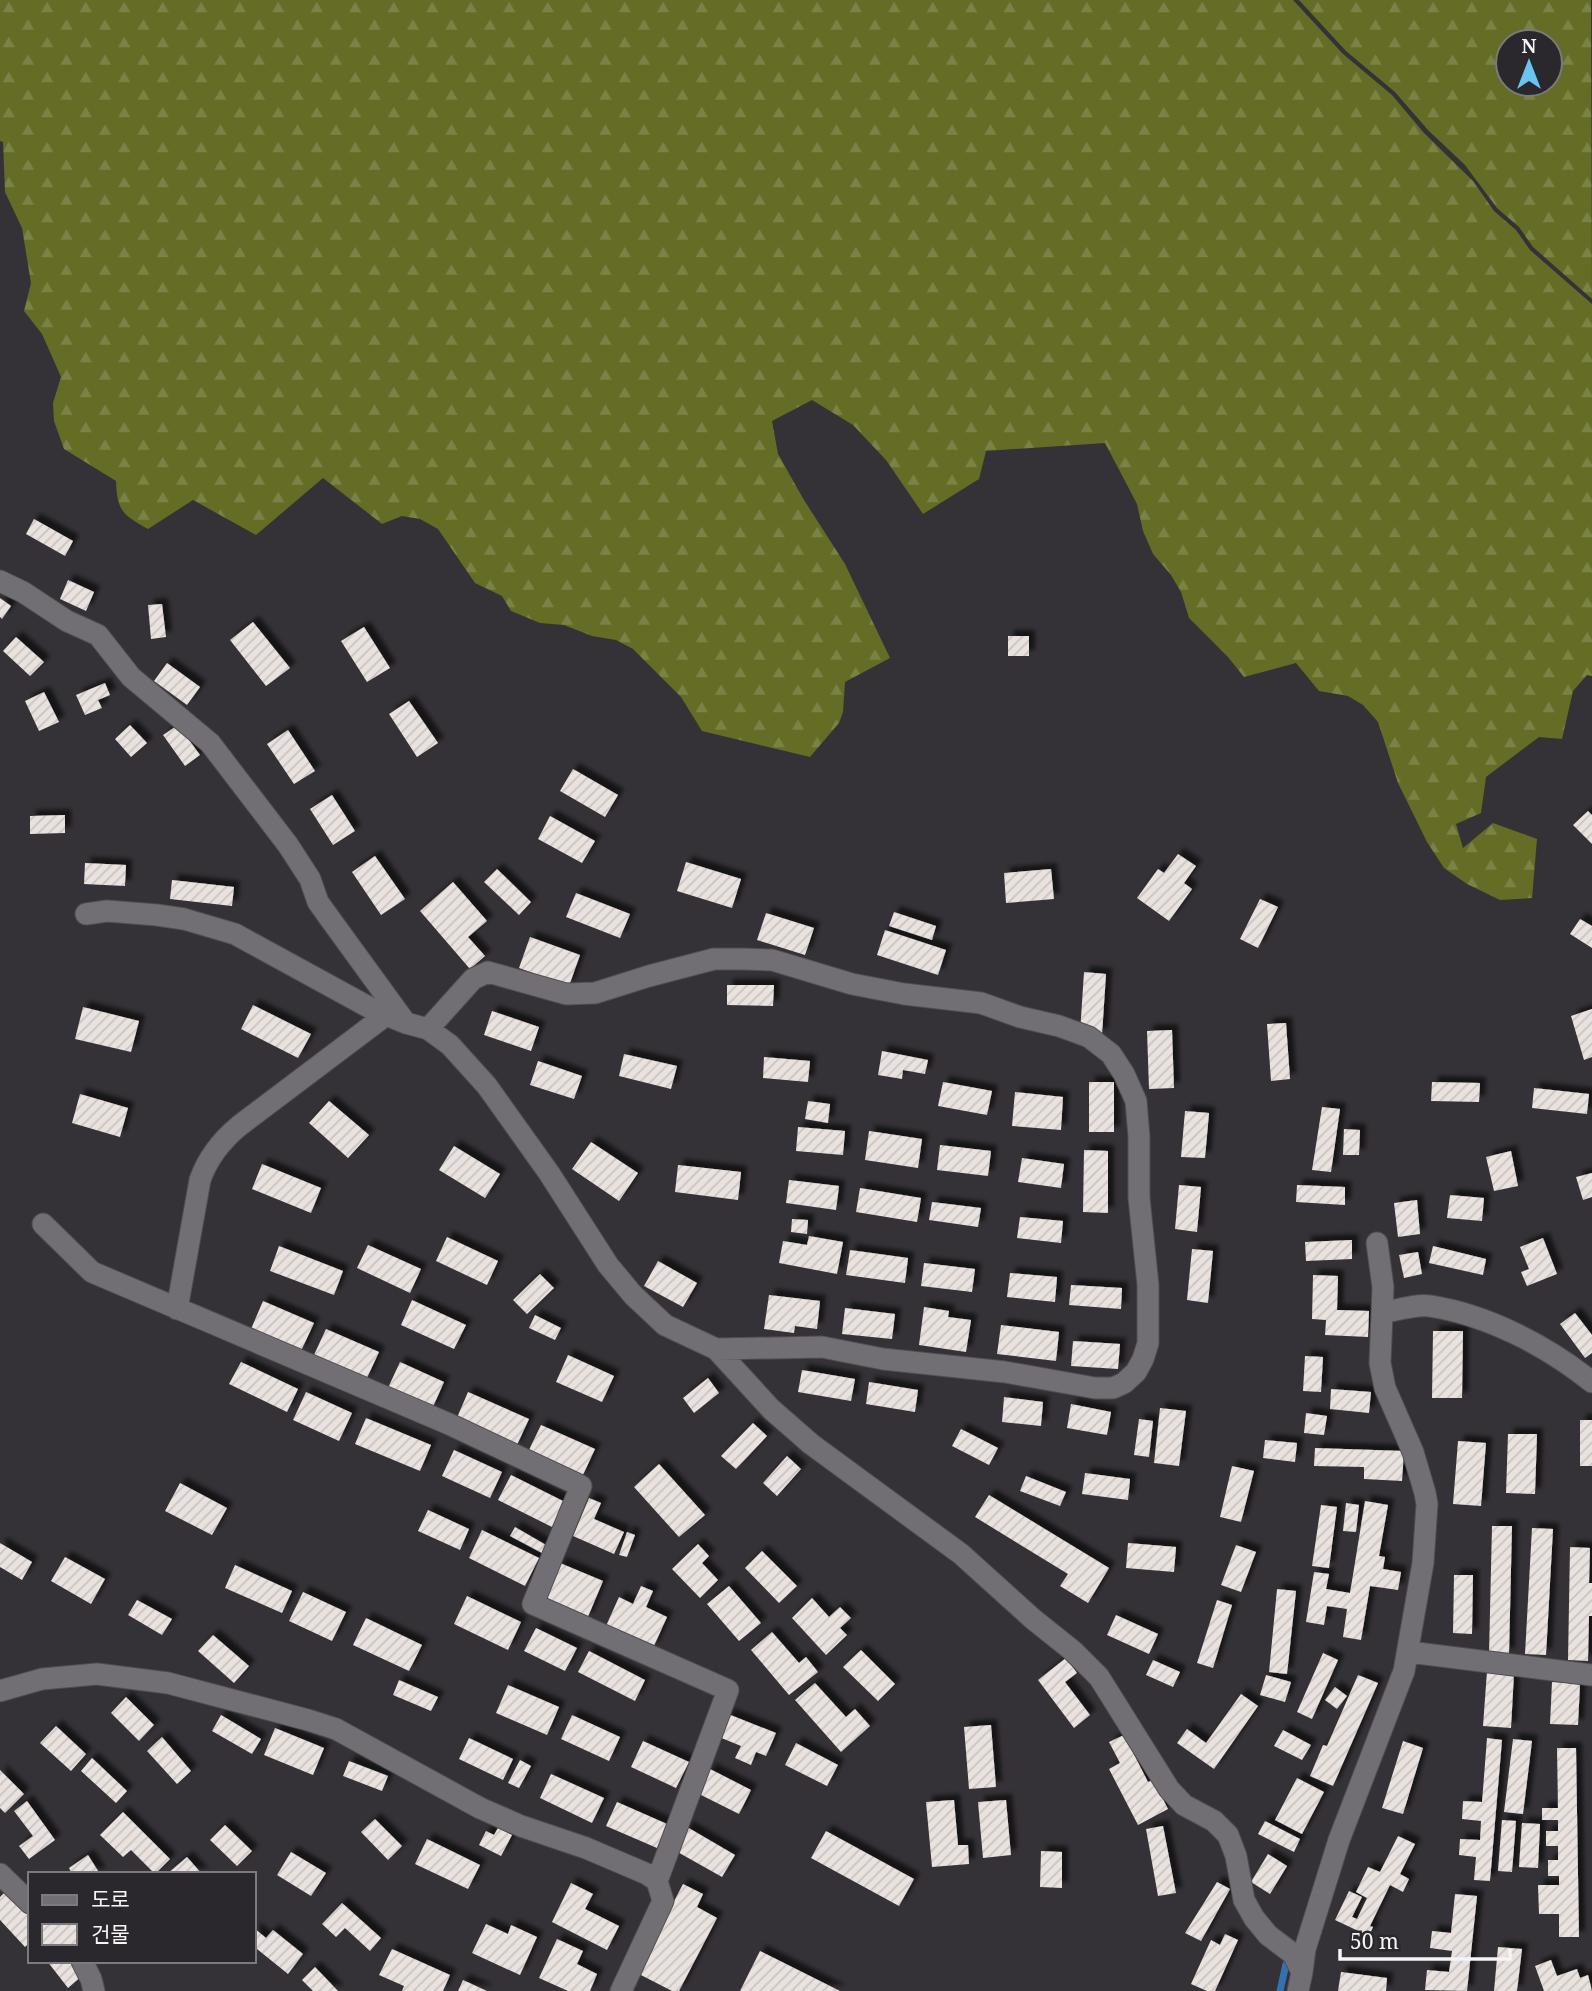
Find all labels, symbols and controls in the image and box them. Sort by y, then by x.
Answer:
north arrow [1494,28,1564,98]
text: N [1522,33,1537,59]
legend [28,1872,256,1963]
text: 도로 [91,1885,130,1913]
scale bar [1340,1918,1510,1962]
text: 건물 [91,1920,130,1948]
text: 50 m [1350,1927,1399,1955]

